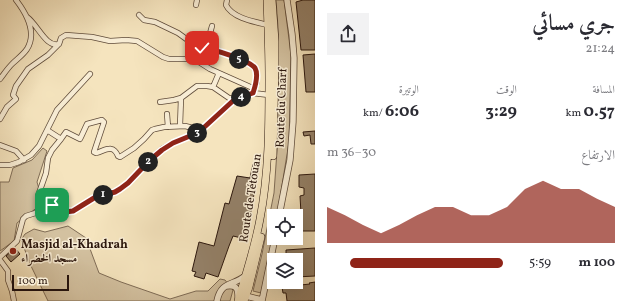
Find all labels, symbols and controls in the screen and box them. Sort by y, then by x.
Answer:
text: جري مسائي [532,9,615,40]
button: share [327,13,369,55]
pin [185,31,219,65]
icon: check [191,37,213,59]
text: 21:24 [586,40,615,58]
pin: 5 [229,49,249,69]
text: 5 [236,51,242,66]
street label: Route du Charf [273,66,291,148]
text: الوتيرة [399,83,419,98]
text: الوقت [496,83,517,98]
text: المسافة [593,83,615,98]
pin: 4 [231,87,251,107]
text: 4 [238,89,244,104]
text: 6:06 [385,100,419,123]
text: 3:29 [485,100,517,123]
text: 0.57 [584,100,615,123]
text: /km [363,106,385,121]
text: km [566,106,584,121]
pin: 3 [187,123,207,143]
text: 3 [194,125,200,140]
text: 30–36 m [327,144,376,162]
text: الارتفاع [581,147,615,165]
pin: 2 [138,152,158,172]
street label: Route de Tétouan [236,152,266,244]
text: 2 [145,154,151,169]
pin: 1 [93,185,113,205]
text: 1 [101,187,105,202]
pin [35,188,69,222]
icon: arrive [41,194,63,216]
map controls [267,209,303,289]
button: locate [267,209,303,245]
place label: Masjid al-Khadrah مسجد الخضراء [21,237,128,267]
marker: Masjid al-Khadrah مسجد الخضراء [8,246,18,256]
button: layers [267,253,303,289]
text: 5:59 [529,254,551,272]
text: 100 m [578,254,615,272]
scale bar [12,273,69,292]
text: 100 m [18,274,48,289]

